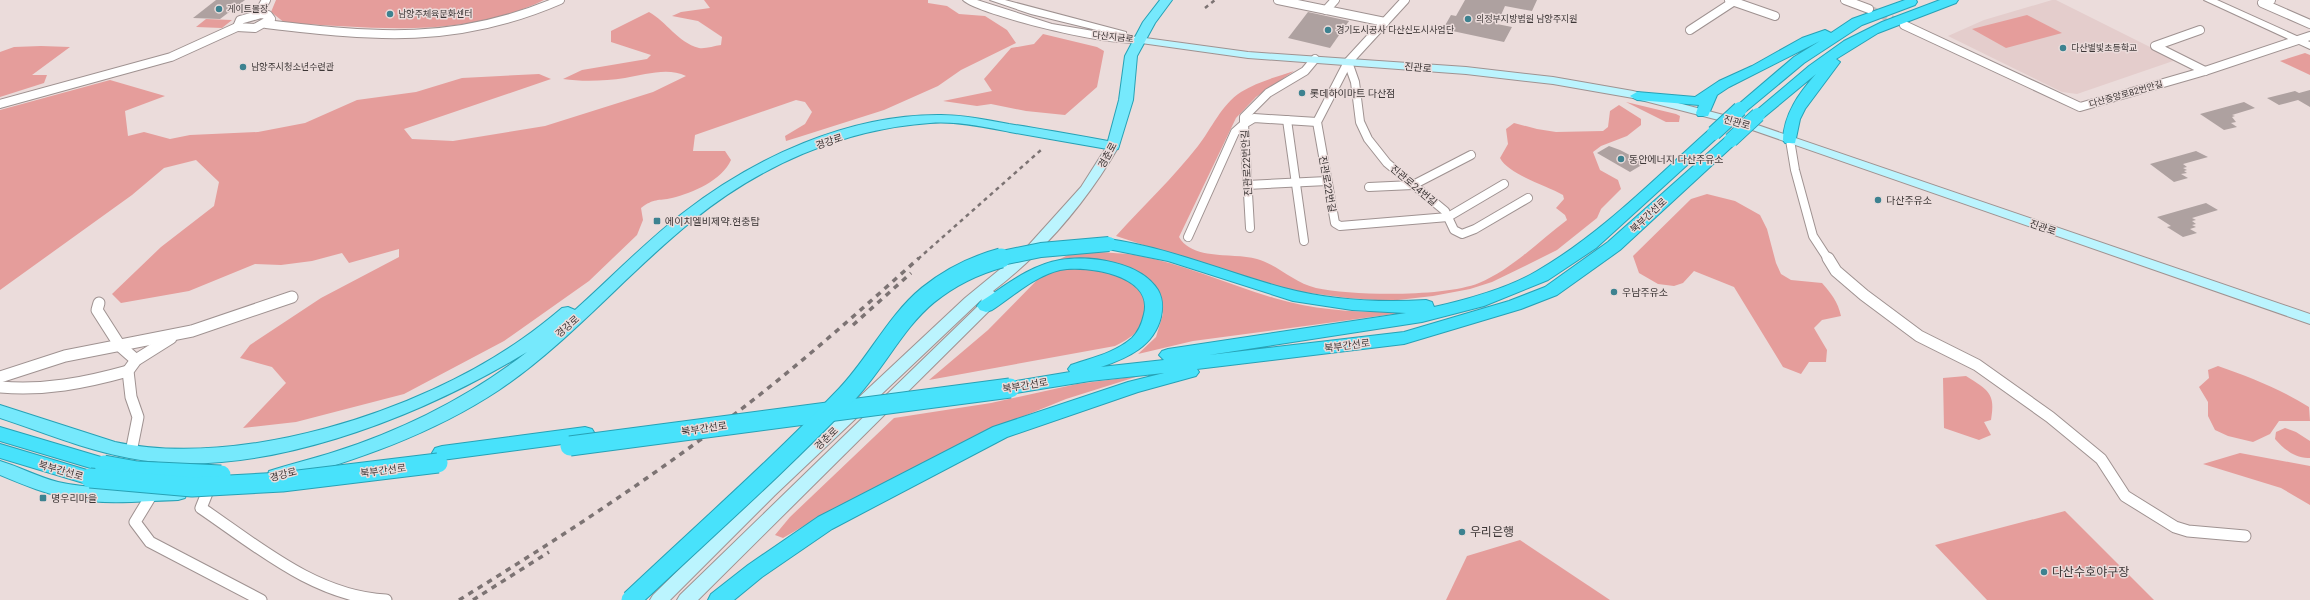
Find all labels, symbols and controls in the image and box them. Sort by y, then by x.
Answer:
marker: 게이트볼장 [214,4,224,14]
place label: 게이트볼장 [227,4,268,14]
marker: 남양주체육문화센터 [385,9,395,19]
place label: 남양주체육문화센터 [398,9,473,19]
marker: 의정부지방법원 남양주지원 [1463,14,1473,24]
place label: 의정부지방법원 남양주지원 [1476,14,1578,24]
marker: 경기도시공사 다산신도시사업단 [1323,25,1333,35]
place label: 경기도시공사 다산신도시사업단 [1336,25,1455,35]
street label: 다산지금로 [1092,30,1134,44]
place label: 다산별빛초등학교 [2071,42,2137,53]
marker: 다산별빛초등학교 [2058,43,2068,53]
street label: 진관로 [1404,61,1432,74]
marker: 남양주시청소년수련관 [238,62,248,72]
place label: 남양주시청소년수련관 [251,62,335,72]
street label: 다산중앙로82번안길 [2088,79,2164,109]
marker: 롯데하이마트 다산점 [1297,88,1307,98]
place label: 롯데하이마트 다산점 [1310,88,1395,99]
street label: 진관로 [1722,113,1752,132]
street label: 진관로22번안길 [1239,130,1254,196]
street label: 경강로 [814,132,844,151]
street label: 경춘로 [1096,140,1119,170]
marker: 동안에너지 다산주유소 [1616,154,1626,164]
place label: 동안에너지 다산주유소 [1629,154,1723,165]
street label: 진관로22번길 [1317,155,1338,213]
street label: 진관로24번길 [1388,163,1439,208]
marker: 다산주유소 [1873,195,1883,205]
place label: 다산주유소 [1886,195,1932,206]
street label: 북부간선로 [1628,196,1669,235]
marker: 에이치엘비제약.현충탑 [652,216,662,226]
place label: 에이치엘비제약.현충탑 [665,216,760,227]
street label: 진관로 [2028,218,2058,237]
marker: 우남주유소 [1609,287,1619,297]
place label: 우남주유소 [1622,287,1668,298]
street label: 경강로 [553,313,581,340]
street label: 북부간선로 [1324,337,1371,354]
street label: 북부간선로 [1002,376,1049,395]
street label: 북부간선로 [681,420,728,437]
street label: 경춘로 [813,425,840,452]
street label: 북부간선로 [37,459,84,482]
street label: 북부간선로 [360,462,407,479]
street label: 경강로 [268,466,298,483]
marker: 명우리마을 [38,493,48,503]
place label: 명우리마을 [51,493,97,504]
place label: 우리은행 [1470,525,1514,539]
marker: 우리은행 [1457,527,1467,537]
place label: 다산수호야구장 [2052,565,2129,579]
marker: 다산수호야구장 [2039,567,2049,577]

